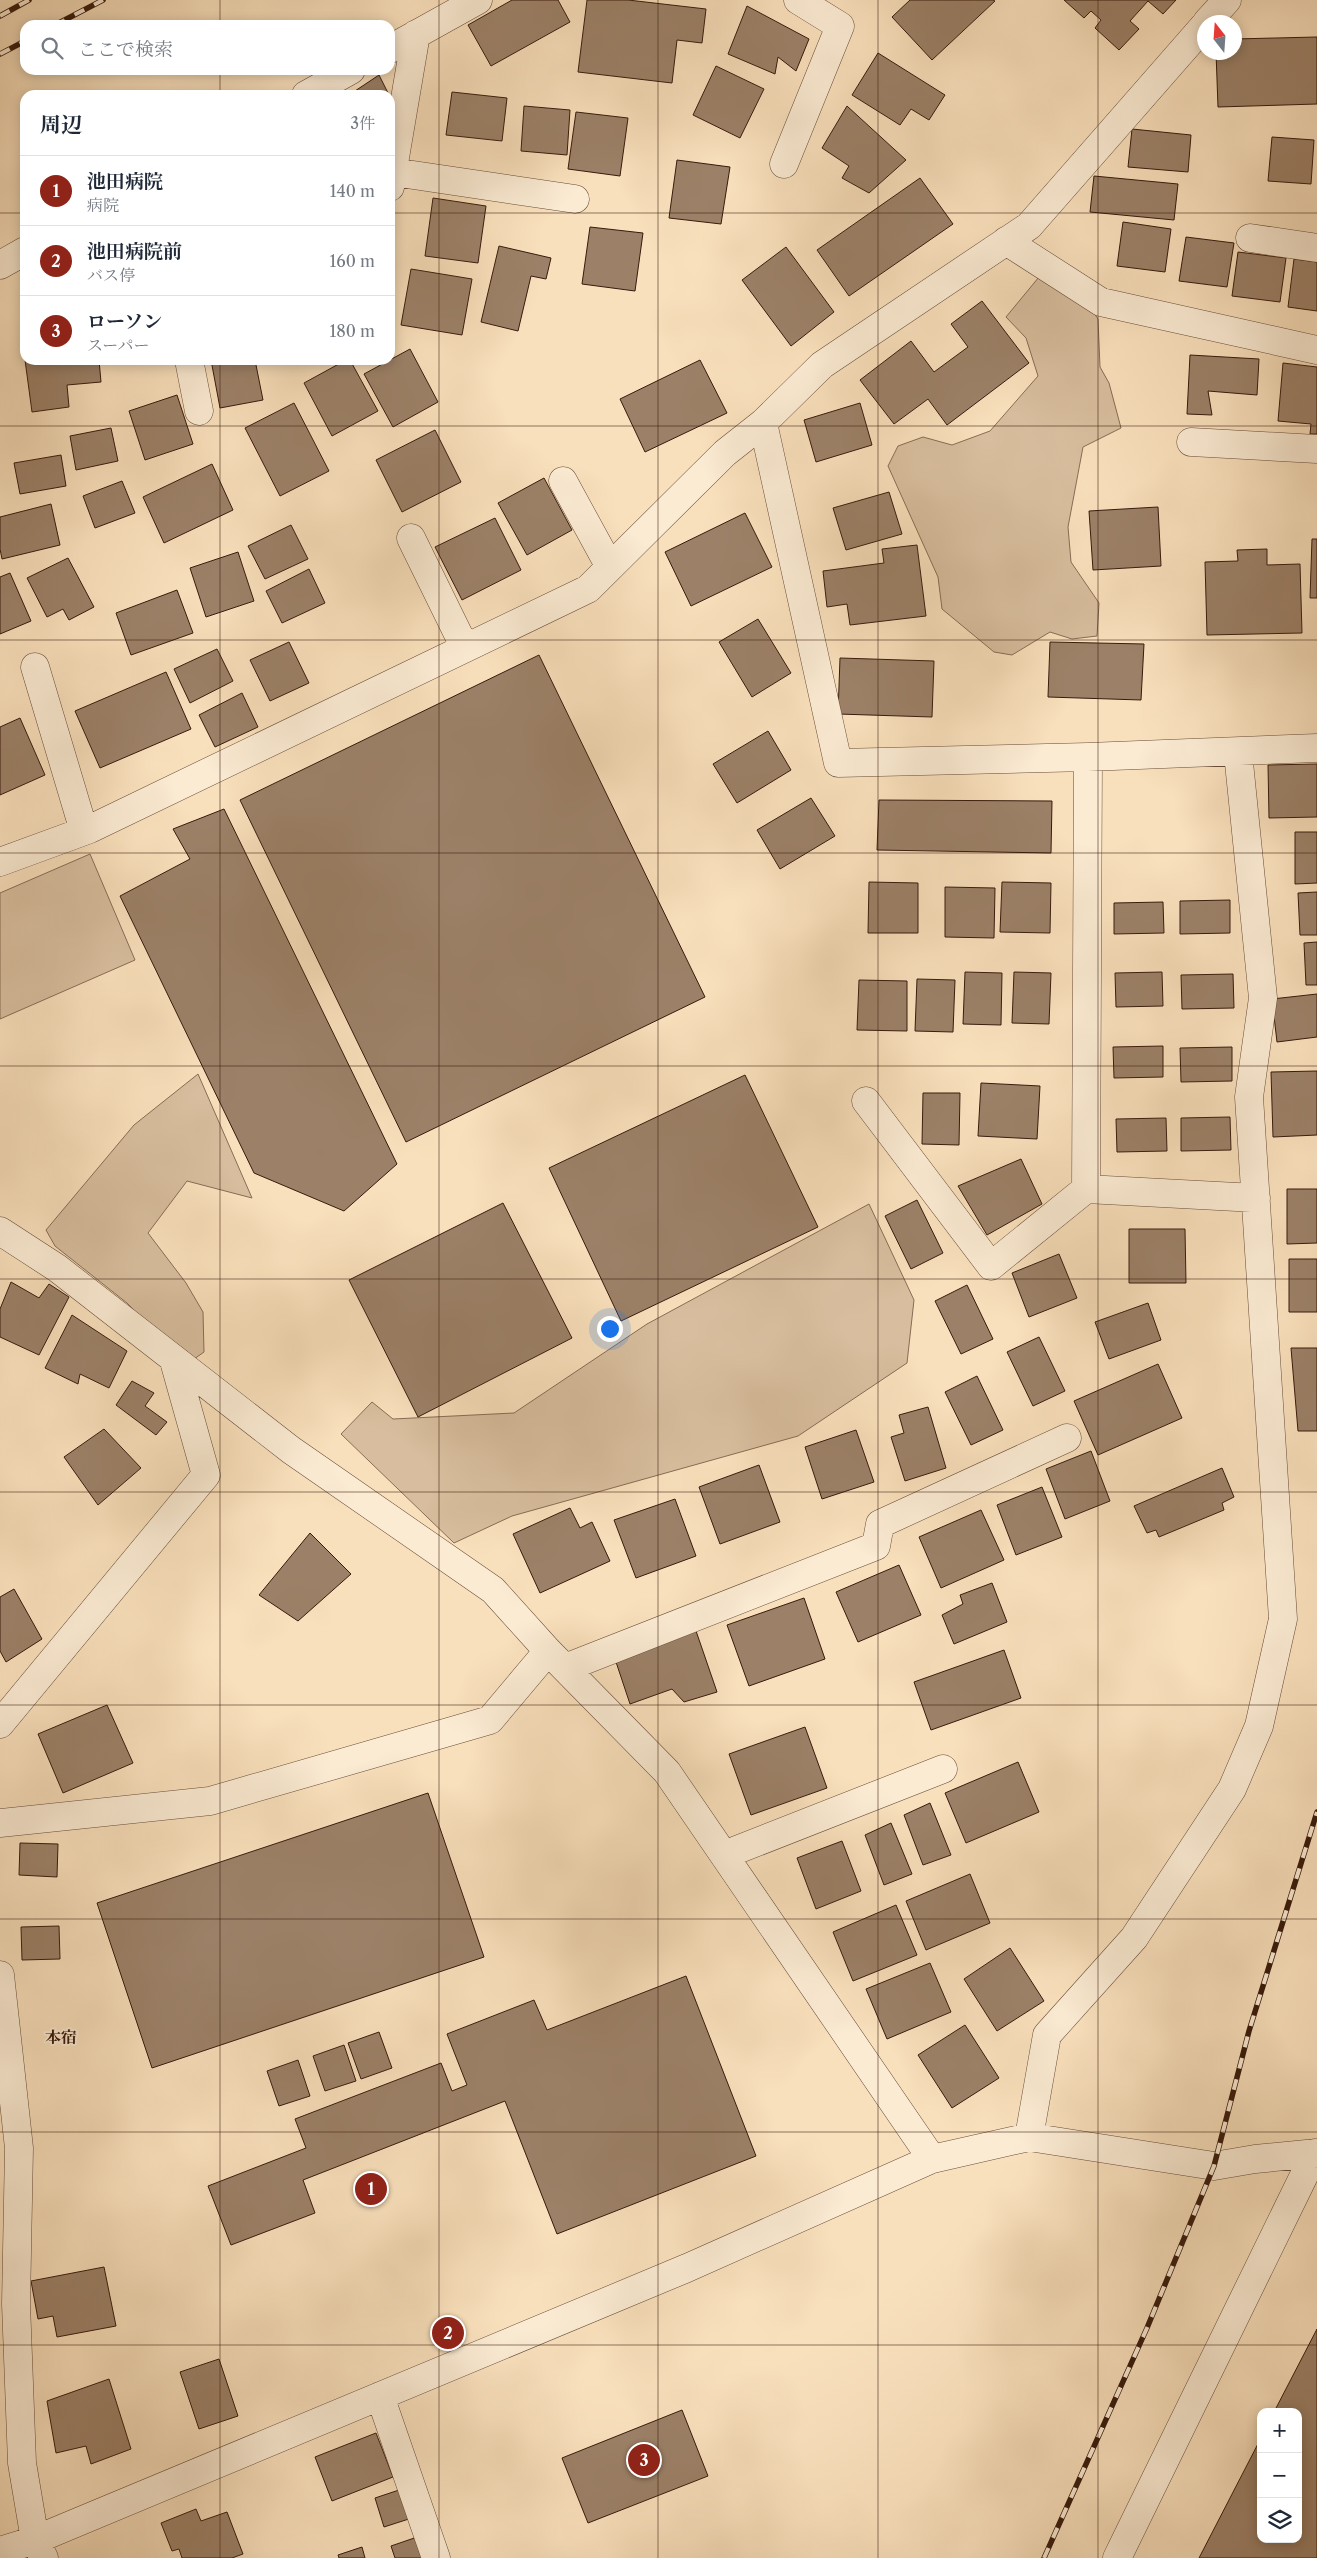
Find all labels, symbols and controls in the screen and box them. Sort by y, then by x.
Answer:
north arrow [1197,15,1242,60]
search box [20,20,395,75]
icon: search [38,34,66,62]
text: ここで検索 [78,38,173,61]
text: 周辺 [40,112,82,137]
text: 3件 [350,113,375,133]
text: 池田病院 [87,170,163,193]
text: 1 [52,181,60,201]
text: 140 m [330,181,375,201]
text: 病院 [87,195,119,215]
text: 池田病院前 [87,240,182,263]
text: 2 [51,251,61,271]
text: 160 m [330,251,375,271]
text: バス停 [87,265,135,285]
text: ローソン [87,310,162,333]
text: 3 [51,321,61,341]
text: 180 m [329,321,375,341]
text: スーパー [87,335,149,355]
your location [597,1316,623,1342]
district label: 本宿 [45,2027,77,2047]
pin: 1 [355,2170,387,2208]
pin: 2 [432,2314,464,2352]
map controls [1257,2408,1302,2543]
button: + [1257,2408,1302,2453]
pin: 3 [628,2441,660,2479]
button: − [1257,2453,1302,2498]
button: layers [1257,2498,1302,2543]

